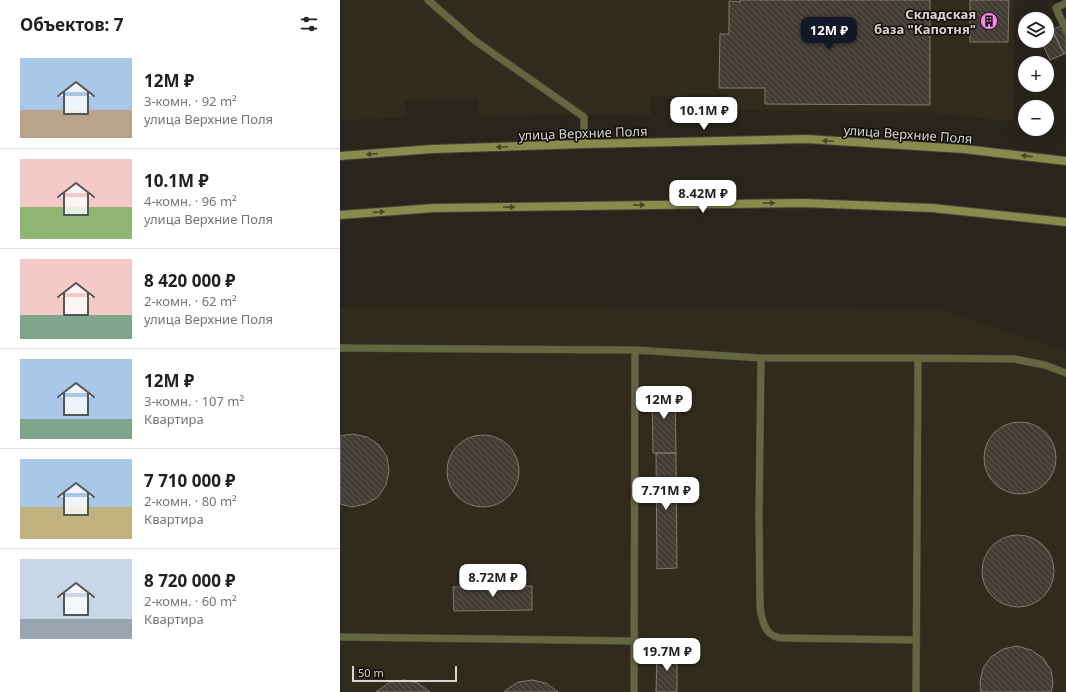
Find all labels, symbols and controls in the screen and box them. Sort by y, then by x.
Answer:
place label: Складская база "Капотня" [874,5,976,38]
building icon: Складская база "Капотня" [979,11,999,31]
map controls [1018,12,1054,136]
button: layers [1018,12,1054,48]
text: Объектов: 7 [20,13,123,36]
icon: filters [298,13,320,35]
pin: 12M ₽ [801,17,857,51]
text: 12M ₽ [810,21,848,39]
button: + [1018,56,1054,92]
text: 12M ₽ [144,69,194,92]
icon: home [52,74,100,122]
text: 3-комн. · 92 m² [144,92,237,110]
pin: 10.1M ₽ [667,97,741,131]
button: − [1018,100,1054,136]
text: 10.1M ₽ [679,101,729,119]
text: улица Верхние Поля [144,110,273,128]
street label: улица Верхние Поля [843,121,973,147]
street label: улица Верхние Поля [518,122,648,144]
one-way arrow [822,137,834,144]
one-way arrow [495,144,508,150]
one-way arrow [366,150,378,157]
one-way arrow [1021,153,1033,159]
text: 10.1M ₽ [144,169,209,192]
icon: home [52,175,100,223]
pin: 8.42M ₽ [666,180,740,214]
text: 8.42M ₽ [678,184,728,202]
text: 4-комн. · 96 m² [144,192,237,210]
one-way arrow [763,200,775,207]
one-way arrow [633,202,646,208]
one-way arrow [503,204,516,210]
one-way arrow [373,209,385,216]
text: улица Верхние Поля [144,210,273,228]
text: 8 420 000 ₽ [144,269,236,292]
icon: home [52,275,100,323]
text: 2-комн. · 62 m² [144,292,237,310]
text: улица Верхние Поля [144,310,273,328]
text: 12M ₽ [144,369,194,392]
icon: home [52,375,100,423]
pin: 12M ₽ [636,386,692,420]
text: 12M ₽ [645,390,683,408]
text: 3-комн. · 107 m² [144,392,244,410]
text: Квартира [144,410,204,428]
text: 7 710 000 ₽ [144,469,236,492]
icon: home [52,475,100,523]
pin: 7.71M ₽ [629,477,703,511]
text: 7.71M ₽ [641,481,691,499]
text: 2-комн. · 80 m² [144,492,237,510]
text: Квартира [144,510,204,528]
pin: 8.72M ₽ [456,564,530,598]
text: 8.72M ₽ [468,568,518,586]
text: 8 720 000 ₽ [144,569,236,592]
icon: home [52,575,100,623]
text: 2-комн. · 60 m² [144,592,237,610]
text: Квартира [144,610,204,628]
pin: 19.7M ₽ [630,638,704,672]
text: 19.7M ₽ [642,642,692,660]
scale bar [352,664,457,683]
text: 50 m [358,665,384,680]

